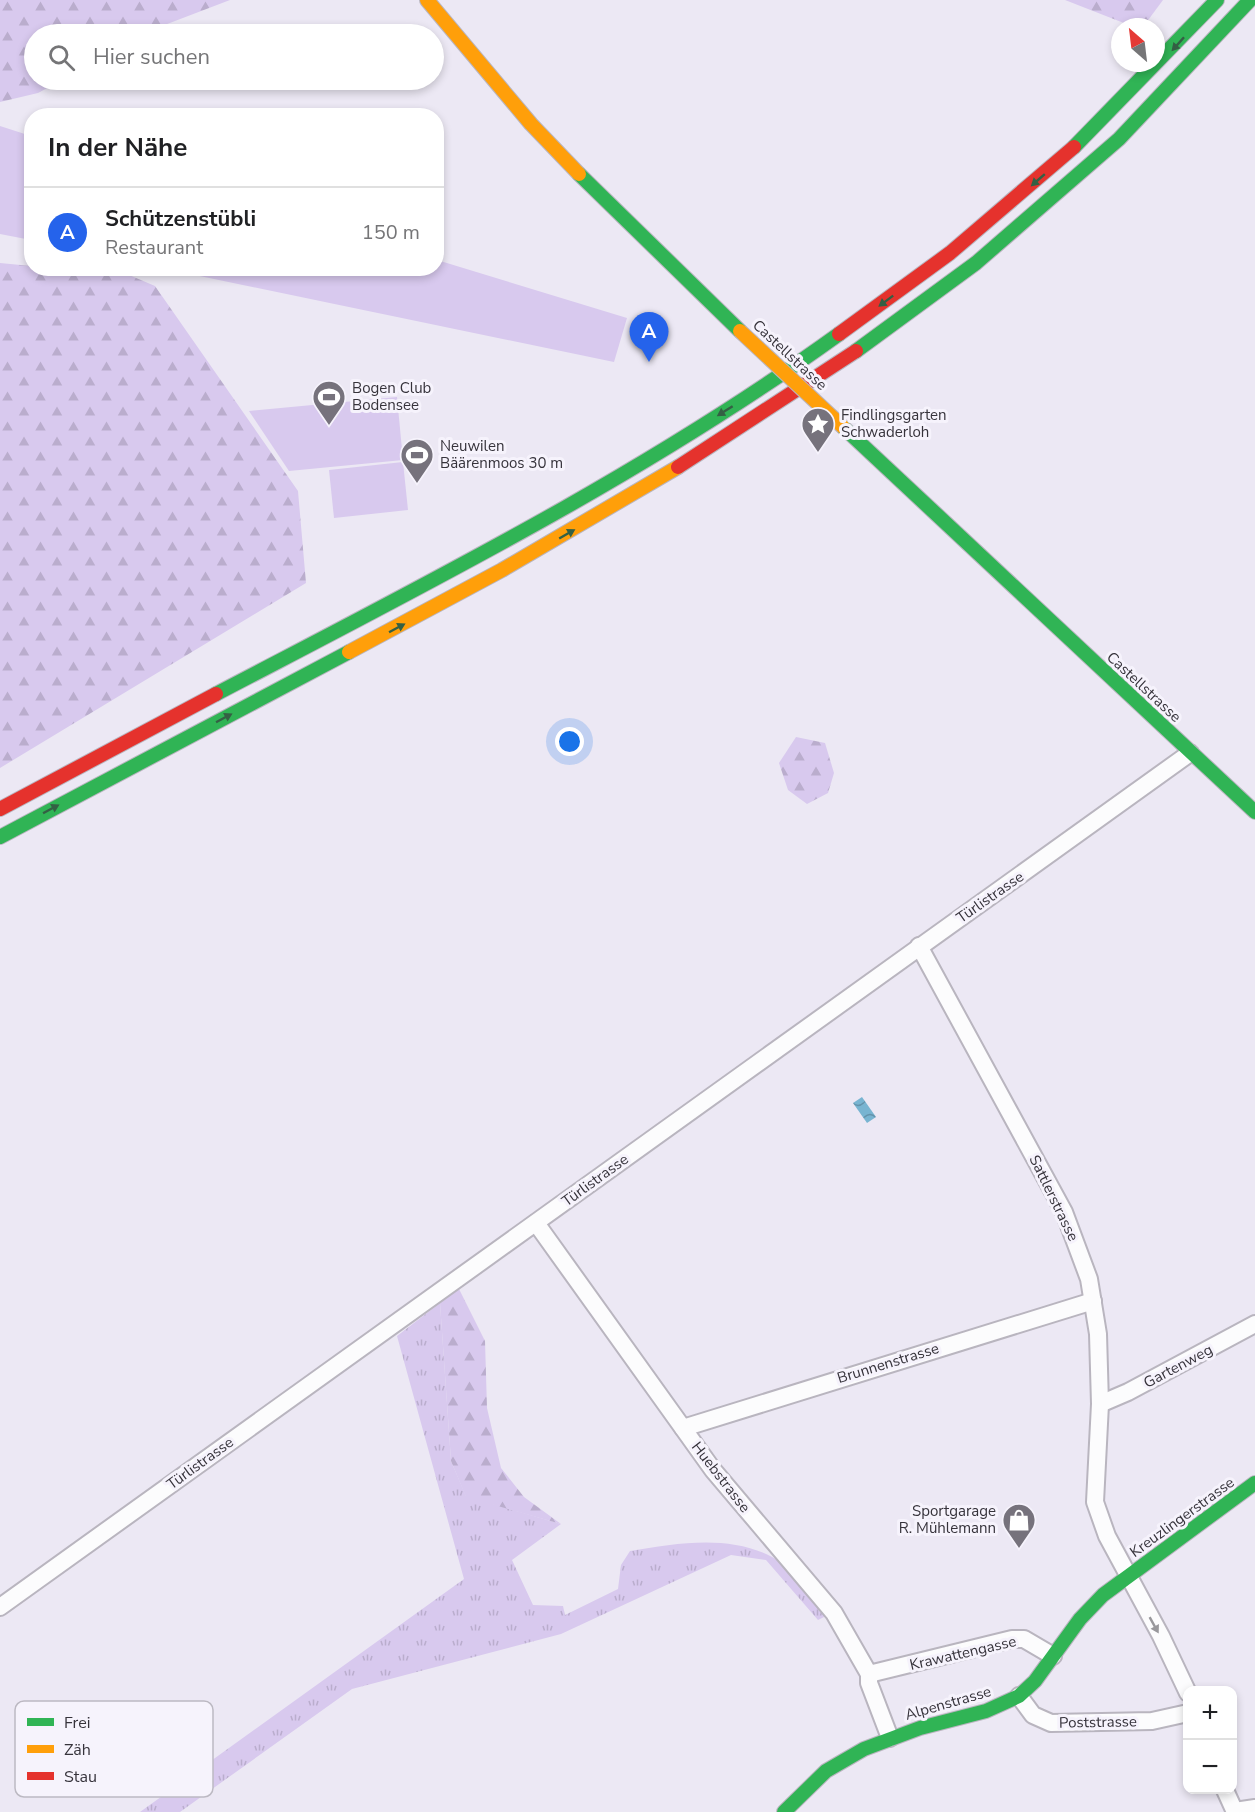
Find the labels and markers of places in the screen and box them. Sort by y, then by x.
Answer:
pin: A [630,312,668,362]
place label: Bogen Club Bodensee [352,378,432,415]
sports icon: Bogen Club Bodensee [311,379,347,426]
place label: Findlingsgarten Schwaderloh [841,405,947,442]
place icon: Findlingsgarten Schwaderloh [800,406,836,453]
place label: Neuwilen Bäärenmoos 30 m [440,436,563,473]
sports icon: Neuwilen Bäärenmoos 30 m [399,437,435,484]
place label: Sportgarage R. Mühlemann [899,1501,996,1538]
shop icon: Sportgarage R. Mühlemann [1001,1502,1037,1549]

